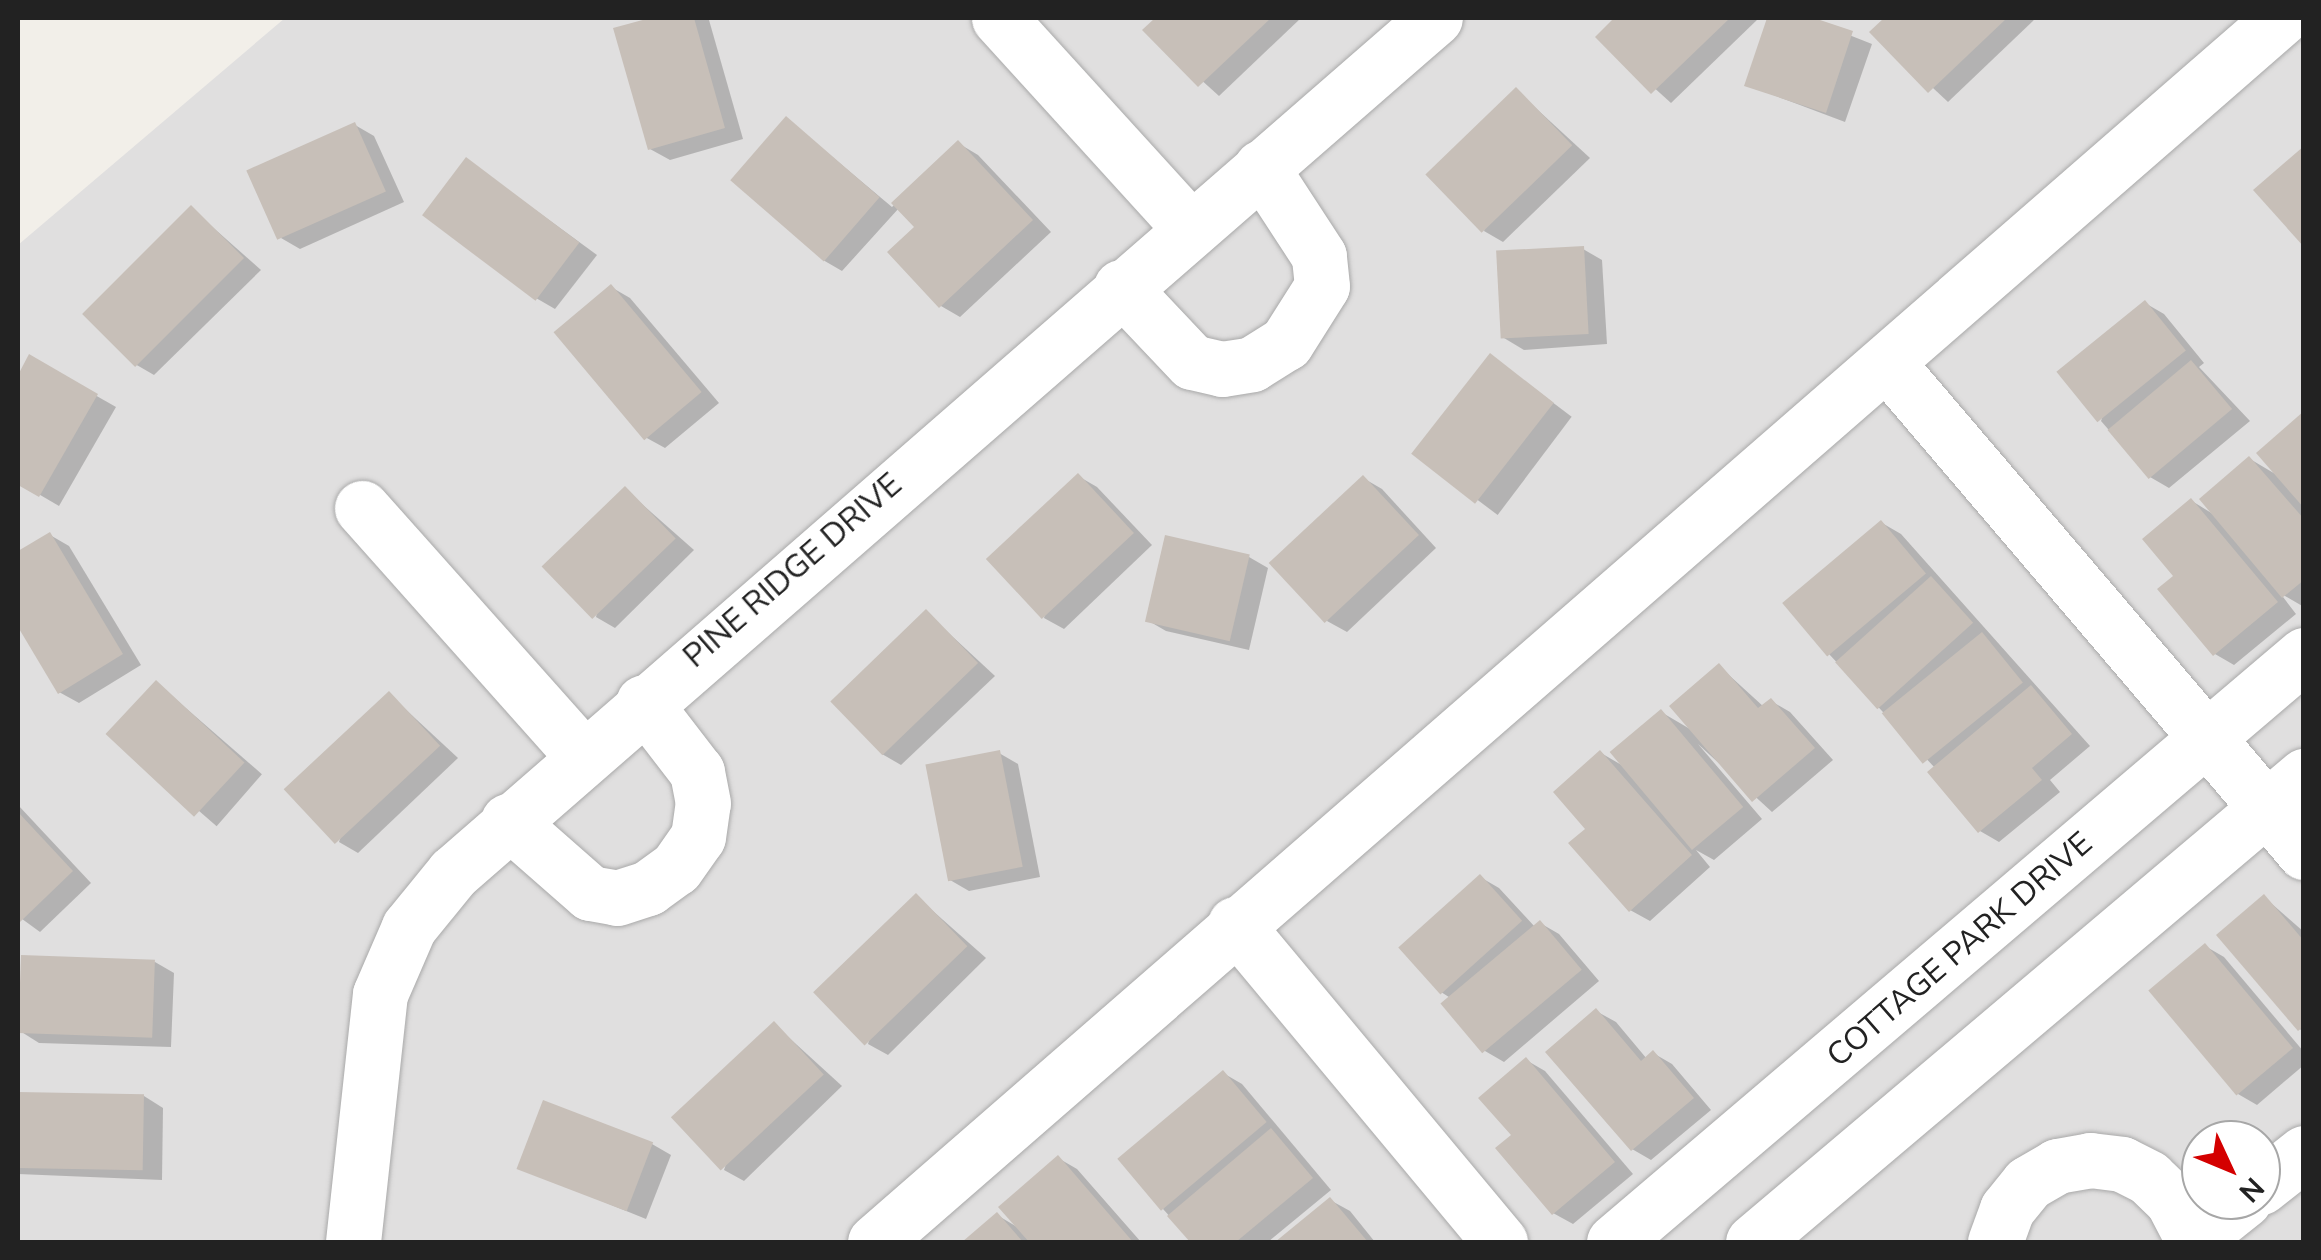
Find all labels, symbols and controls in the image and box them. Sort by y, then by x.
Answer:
street label: PINE RIDGE DRIVE [676,466,910,676]
street label: COTTAGE PARK DRIVE [1820,824,2100,1076]
north arrow [2181,1120,2281,1220]
text: N [2230,1169,2272,1210]

